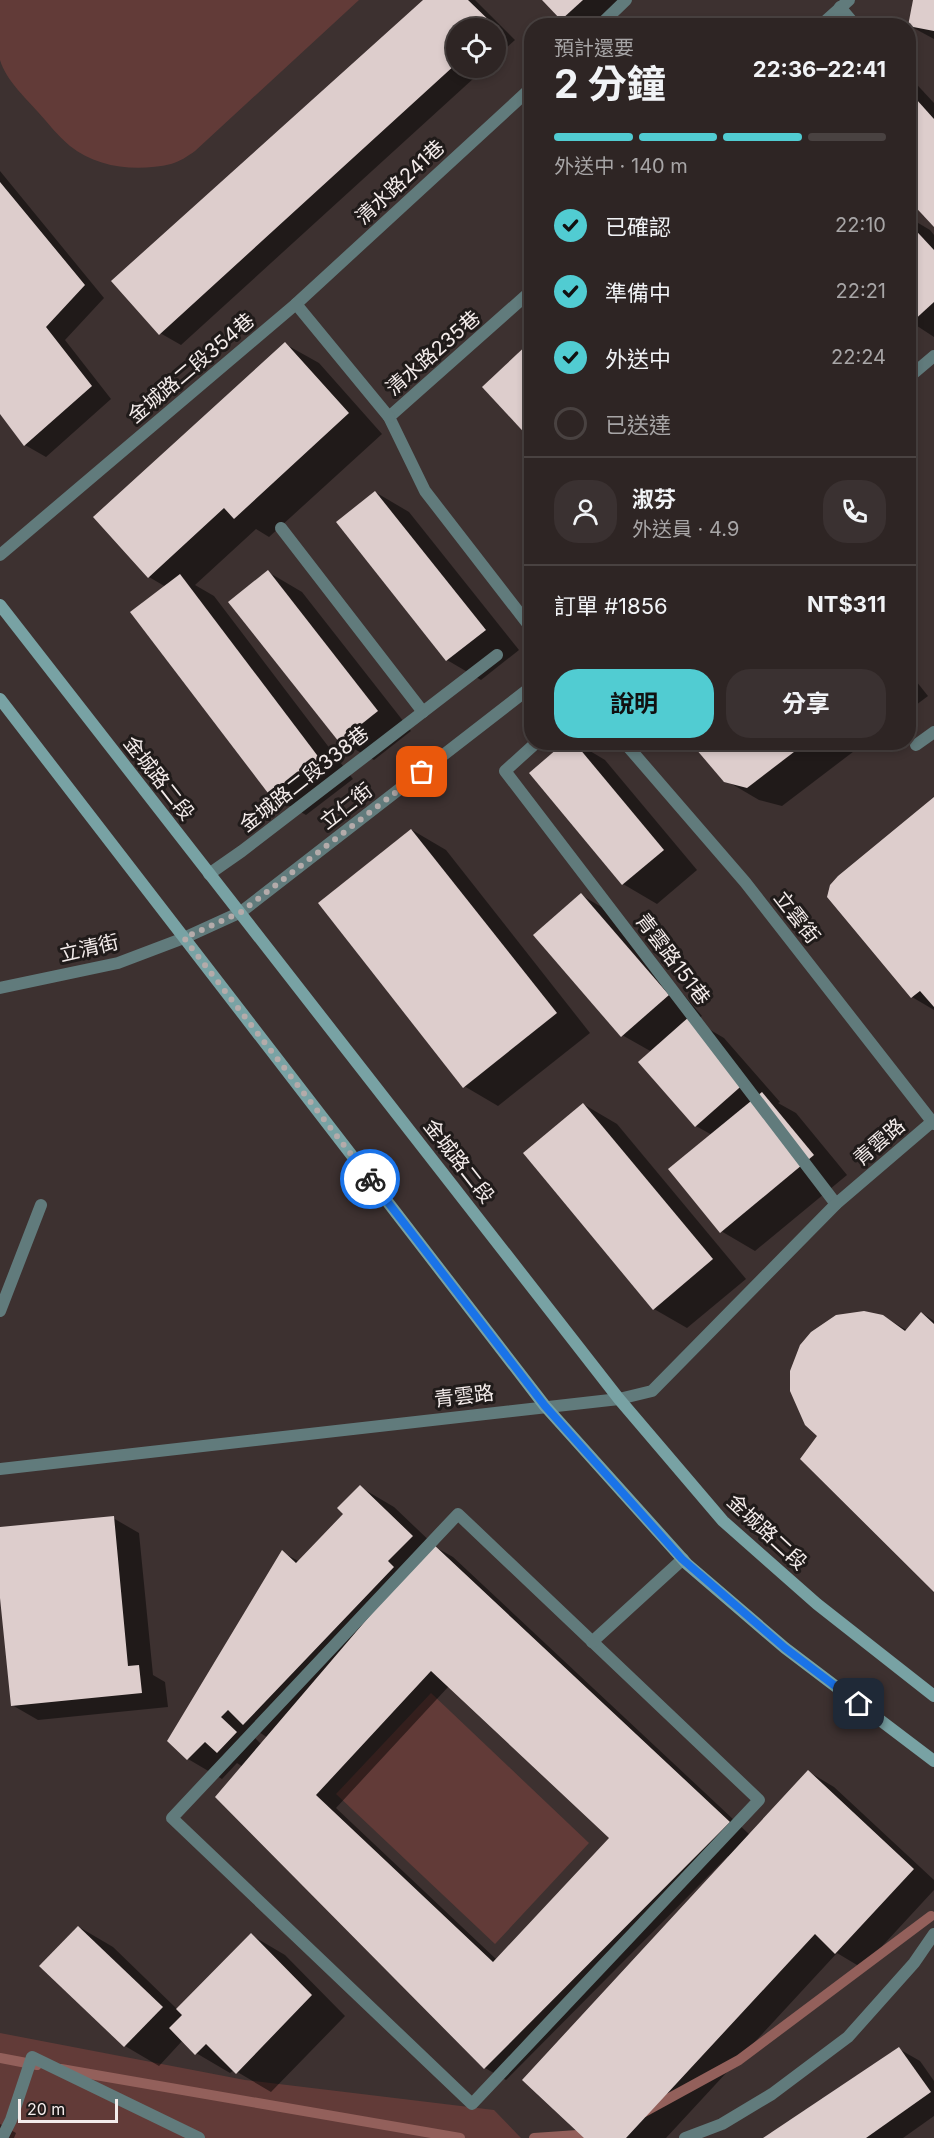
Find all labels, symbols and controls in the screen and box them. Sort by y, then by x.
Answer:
map controls [446,18,506,78]
button: locate [446,18,506,78]
text: 預計還要 [554,36,634,60]
text: 22:36–22:41 [753,56,886,82]
text: 2 分鐘 [554,60,666,107]
street label: 清水路241巷 [351,135,449,229]
text: 外送中 · 140 m [554,154,688,178]
icon: check [554,209,587,242]
text: 22:10 [835,213,886,237]
text: 已確認 [605,214,671,240]
icon: check [554,275,587,308]
text: 22:21 [836,279,886,303]
text: 準備中 [605,280,671,306]
street label: 清水路235巷 [381,306,485,400]
street label: 金城路二段354巷 [123,308,259,428]
icon: check [554,341,587,374]
text: 22:24 [831,345,886,369]
text: 外送中 [605,346,671,372]
text: 已送達 [605,412,671,438]
button: person [554,480,617,543]
button: phone [823,480,886,543]
text: 淑芬 [632,486,676,512]
text: 外送員 · 4.9 [632,517,739,541]
text: NT$311 [807,591,886,617]
text: 訂單 #1856 [554,593,668,619]
button: 說明 [554,669,714,738]
button: 分享 [726,669,886,738]
street label: 金城路二段338巷 [235,721,373,837]
street label: 金城路二段 [119,731,199,825]
pin [396,746,447,797]
icon: bag [405,755,438,788]
street label: 立仁街 [315,778,377,834]
street label: 立雲街 [769,886,825,948]
street label: 青雲路151巷 [631,908,715,1010]
street label: 立清街 [57,930,121,966]
street label: 青雲路 [848,1113,910,1171]
street label: 金城路二段 [419,1114,499,1208]
courier [340,1149,400,1209]
icon: bike [354,1163,387,1196]
street label: 青雲路 [433,1380,495,1412]
street label: 金城路二段 [722,1489,812,1575]
pin [833,1678,884,1729]
icon: home [842,1687,875,1720]
scale bar [18,2096,118,2124]
text: 20 m [27,2099,65,2119]

